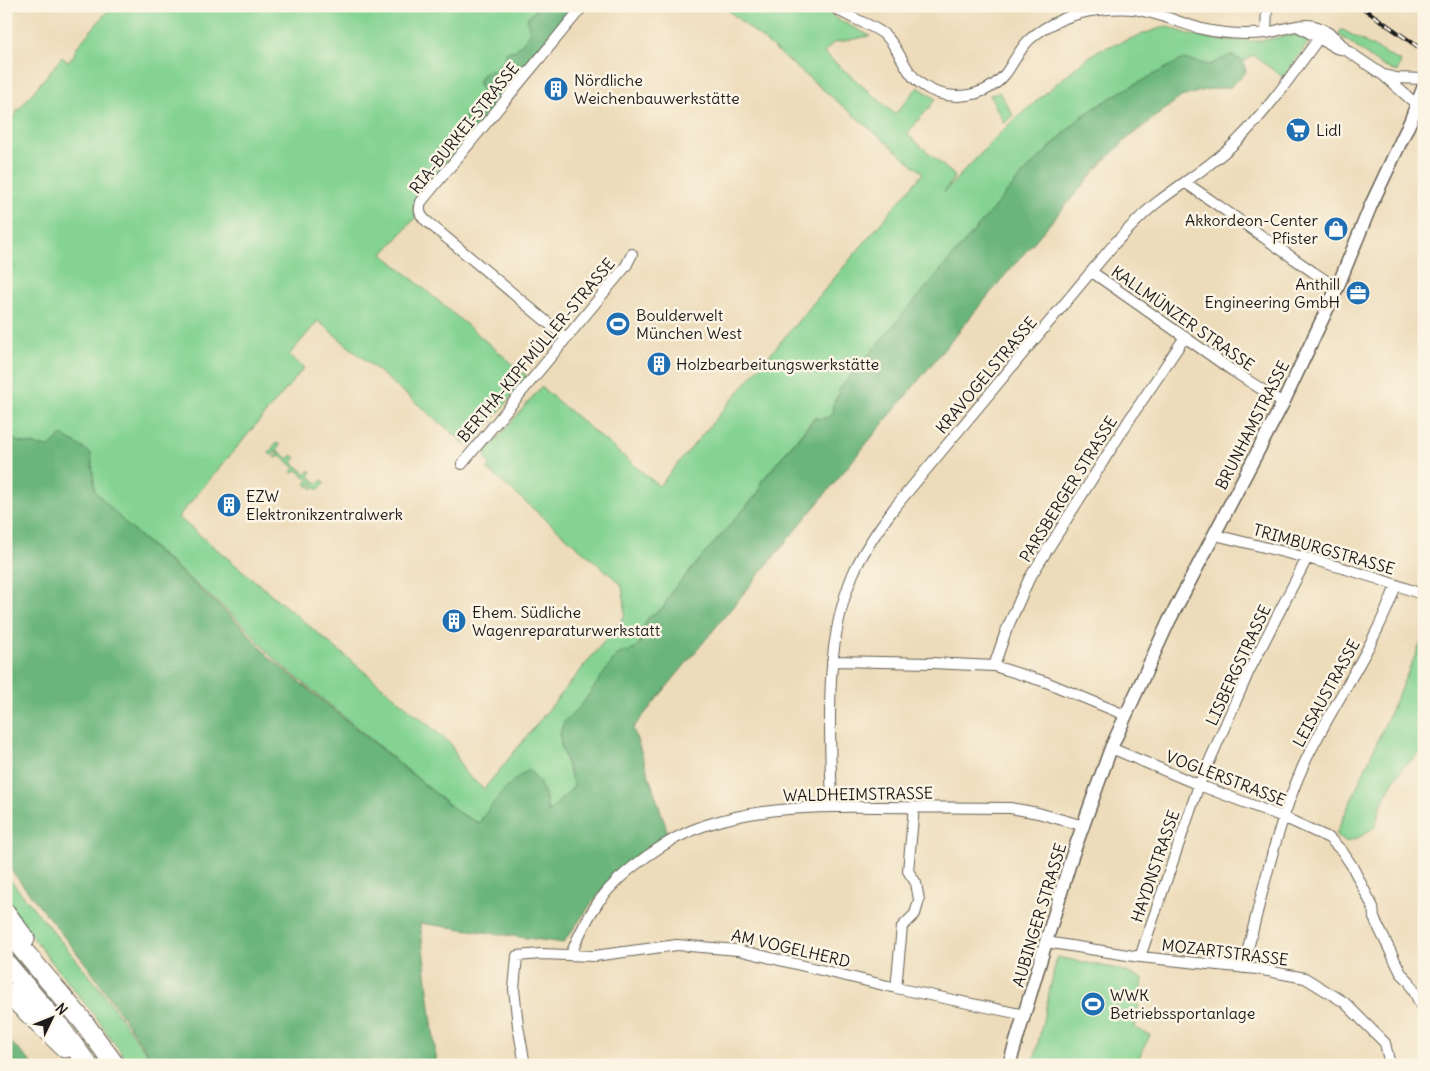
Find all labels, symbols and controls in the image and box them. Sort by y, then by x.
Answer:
street label: RIA-BURKEI-STRASSE [405,58,523,198]
place label: Nördliche Weichenbauwerkstätte [574,70,740,108]
building icon: Nördliche Weichenbauwerkstätte [543,76,569,102]
supermarket icon: Lidl [1285,117,1311,143]
place label: Lidl [1316,120,1341,140]
place label: Akkordeon-Center Pfister [1185,210,1318,248]
shop icon: Akkordeon-Center Pfister [1323,216,1349,242]
street label: BERTHA-KIPFMÜLLER-STRASSE [453,254,619,446]
street label: KALLMÜNZER STRASSE [1108,261,1258,375]
place label: Anthill Engineering GmbH [1204,274,1340,312]
office icon: Anthill Engineering GmbH [1345,280,1371,306]
place label: Boulderwelt München West [636,305,742,343]
sports icon: Boulderwelt München West [605,311,631,337]
street label: KRAVOGELSTRASSE [931,312,1041,438]
building icon: Holzbearbeitungswerkstätte [646,351,672,377]
place label: Holzbearbeitungswerkstätte [676,354,879,374]
street label: BRUNHAMSTRASSE [1211,357,1293,493]
street label: PARSBERGER STRASSE [1015,412,1121,566]
place label: EZW Elektronikzentralwerk [246,486,403,524]
building icon: EZW Elektronikzentralwerk [216,492,242,518]
street label: TRIMBURGSTRASSE [1251,519,1397,579]
street label: LISBERGSTRASSE [1201,601,1275,729]
place label: Ehem. Südliche Wagenreparaturwerkstatt [472,602,661,640]
building icon: Ehem. Südliche Wagenreparaturwerkstatt [441,608,467,634]
street label: LEISAUSTRASSE [1288,636,1364,750]
street label: VOGLERSTRASSE [1163,746,1289,810]
street label: WALDHEIMSTRASSE [783,783,933,805]
street label: HAYDNSTRASSE [1126,807,1184,925]
street label: AUBINGER STRASSE [1008,841,1070,989]
street label: AM VOGELHERD [730,925,852,971]
street label: MOZARTSTRASSE [1160,934,1290,970]
place label: WWK Betriebssportanlage [1110,985,1255,1023]
sports icon: WWK Betriebssportanlage [1080,991,1106,1017]
north arrow [28,994,78,1044]
text: N [52,999,71,1019]

